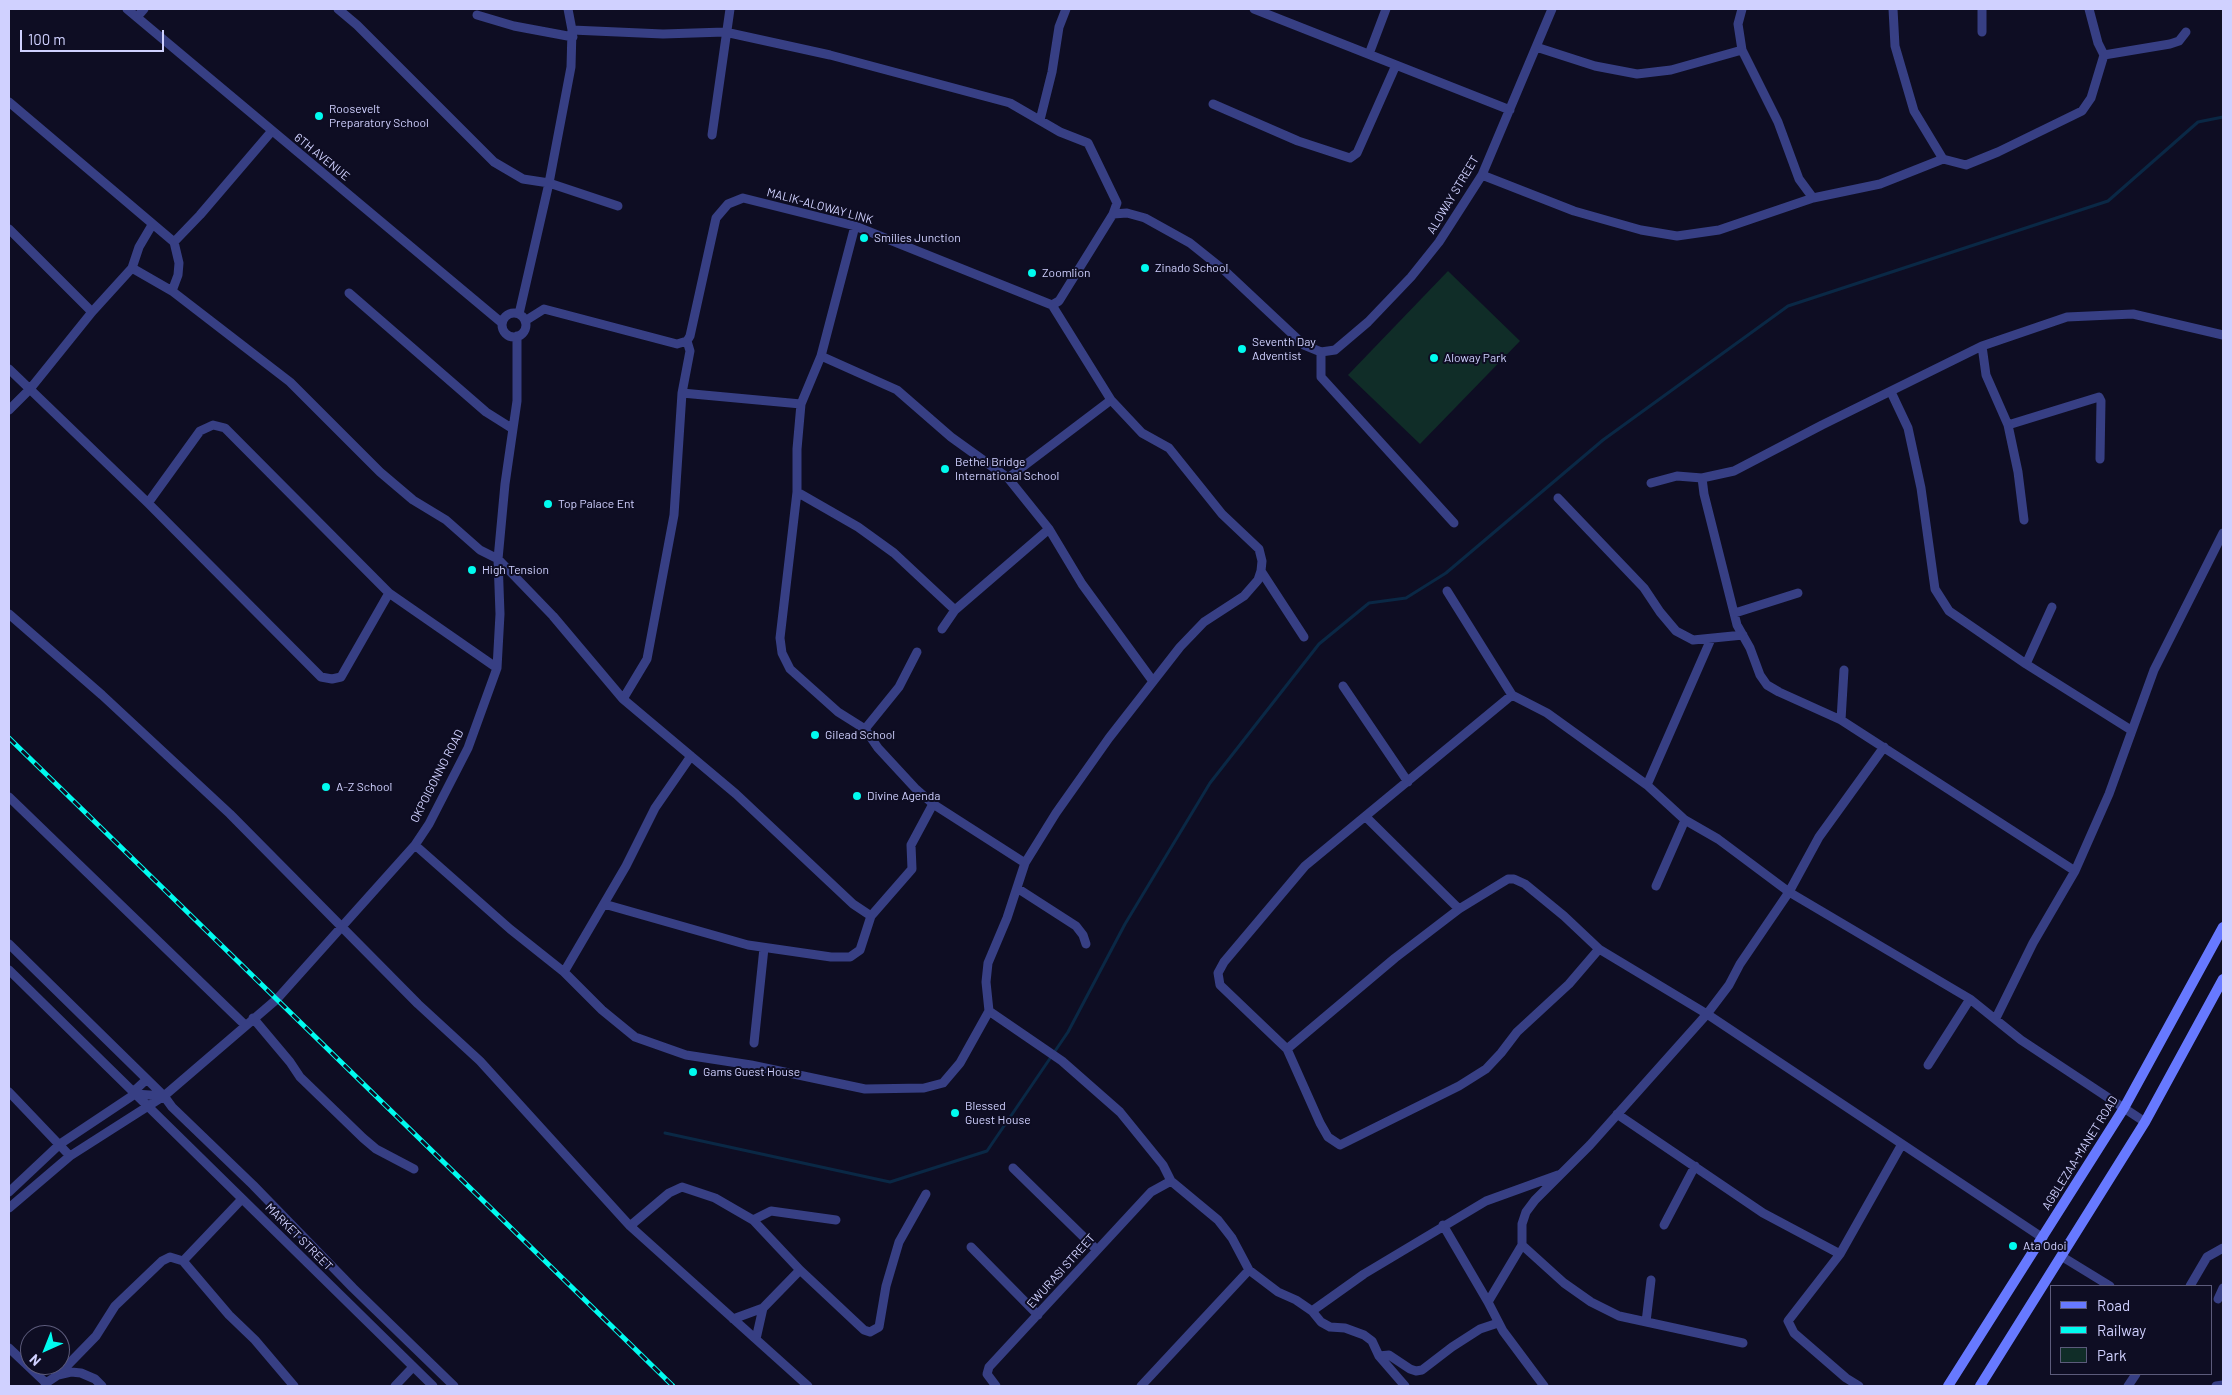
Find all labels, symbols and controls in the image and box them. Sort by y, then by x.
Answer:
scale bar [22,20,166,52]
text: 100 m [28,30,66,48]
place label: Roosevelt Preparatory School [329,102,429,130]
marker: Roosevelt Preparatory School [313,110,325,122]
street label: 6TH AVENUE [291,130,353,184]
street label: ALOWAY STREET [1424,153,1482,237]
street label: MALIK-ALOWAY LINK [765,185,875,227]
place label: Smilies Junction [874,231,961,245]
marker: Smilies Junction [858,232,870,244]
place label: Zinado School [1155,261,1228,275]
marker: Zinado School [1139,262,1151,274]
place label: Zoomlion [1042,266,1090,280]
marker: Zoomlion [1026,267,1038,279]
place label: Seventh Day Adventist [1252,335,1316,363]
marker: Seventh Day Adventist [1236,343,1248,355]
place label: Aloway Park [1444,351,1506,365]
marker: Aloway Park [1428,352,1440,364]
place label: Bethel Bridge International School [955,455,1059,483]
marker: Bethel Bridge International School [939,463,951,475]
place label: Top Palace Ent [558,497,635,511]
marker: Top Palace Ent [542,498,554,510]
place label: High Tension [482,563,549,577]
marker: High Tension [466,564,478,576]
street label: OKPOIGONNO ROAD [407,727,467,825]
place label: Gilead School [825,728,895,742]
marker: Gilead School [809,729,821,741]
place label: A-Z School [336,780,392,794]
marker: A-Z School [320,781,332,793]
place label: Divine Agenda [867,789,940,803]
marker: Divine Agenda [851,790,863,802]
place label: Gams Guest House [703,1065,800,1079]
marker: Gams Guest House [687,1066,699,1078]
street label: AGBLEZAA-MANET ROAD [2039,1093,2121,1213]
place label: Blessed Guest House [965,1099,1031,1127]
marker: Blessed Guest House [949,1107,961,1119]
street label: MARKET STREET [262,1200,336,1274]
street label: EWURASI STREET [1024,1231,1098,1311]
place label: Ata Odoi [2023,1239,2067,1253]
marker: Ata Odoi [2007,1240,2019,1252]
legend [2050,1285,2212,1375]
text: Road [2097,1296,2130,1314]
text: Railway [2097,1321,2146,1339]
north arrow [20,1325,70,1375]
text: Park [2097,1346,2126,1364]
text: N [26,1351,44,1370]

